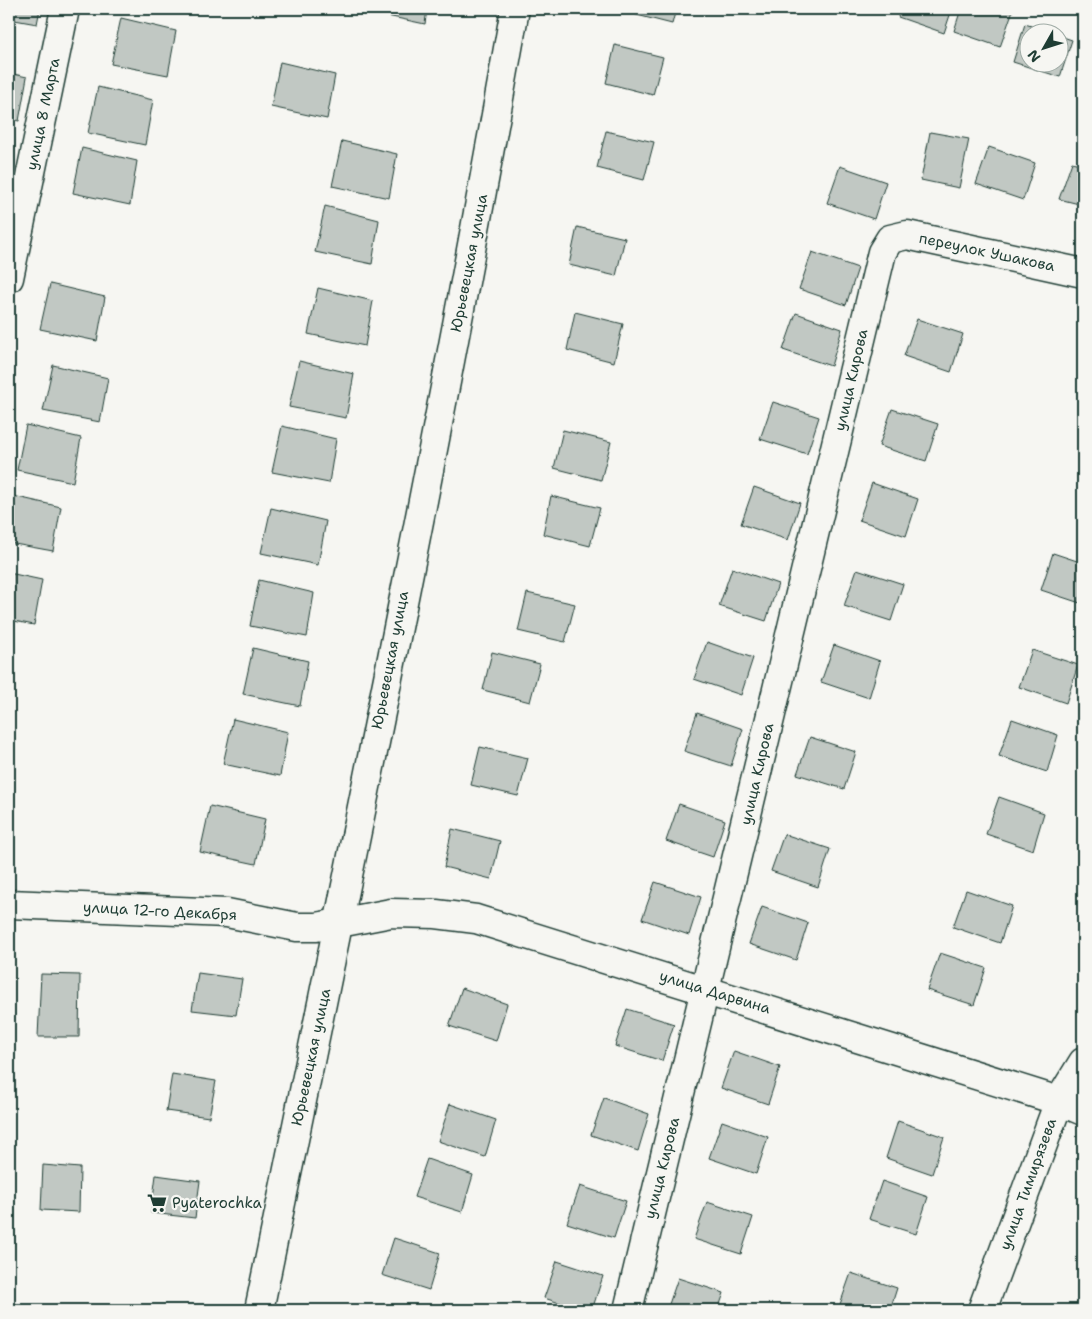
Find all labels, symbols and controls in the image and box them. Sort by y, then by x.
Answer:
north arrow [1020,22,1070,72]
text: N [1023,46,1044,66]
street label: улица 8 Марта [21,55,65,172]
street label: Юрьевецкая улица [446,192,492,334]
street label: переулок Ушакова [917,228,1057,276]
street label: улица Кирова [830,326,873,433]
street label: Юрьевецкая улица [367,589,413,731]
street label: улица Кирова [736,720,779,827]
street label: улица 12-го Декабря [83,897,237,925]
street label: улица Дарвина [657,966,774,1019]
street label: Юрьевецкая улица [287,986,335,1128]
street label: улица Кирова [640,1114,684,1221]
street label: улица Тимирязева [995,1115,1061,1253]
supermarket icon: Pyaterochka [146,1192,168,1214]
place label: Pyaterochka [172,1193,263,1213]

